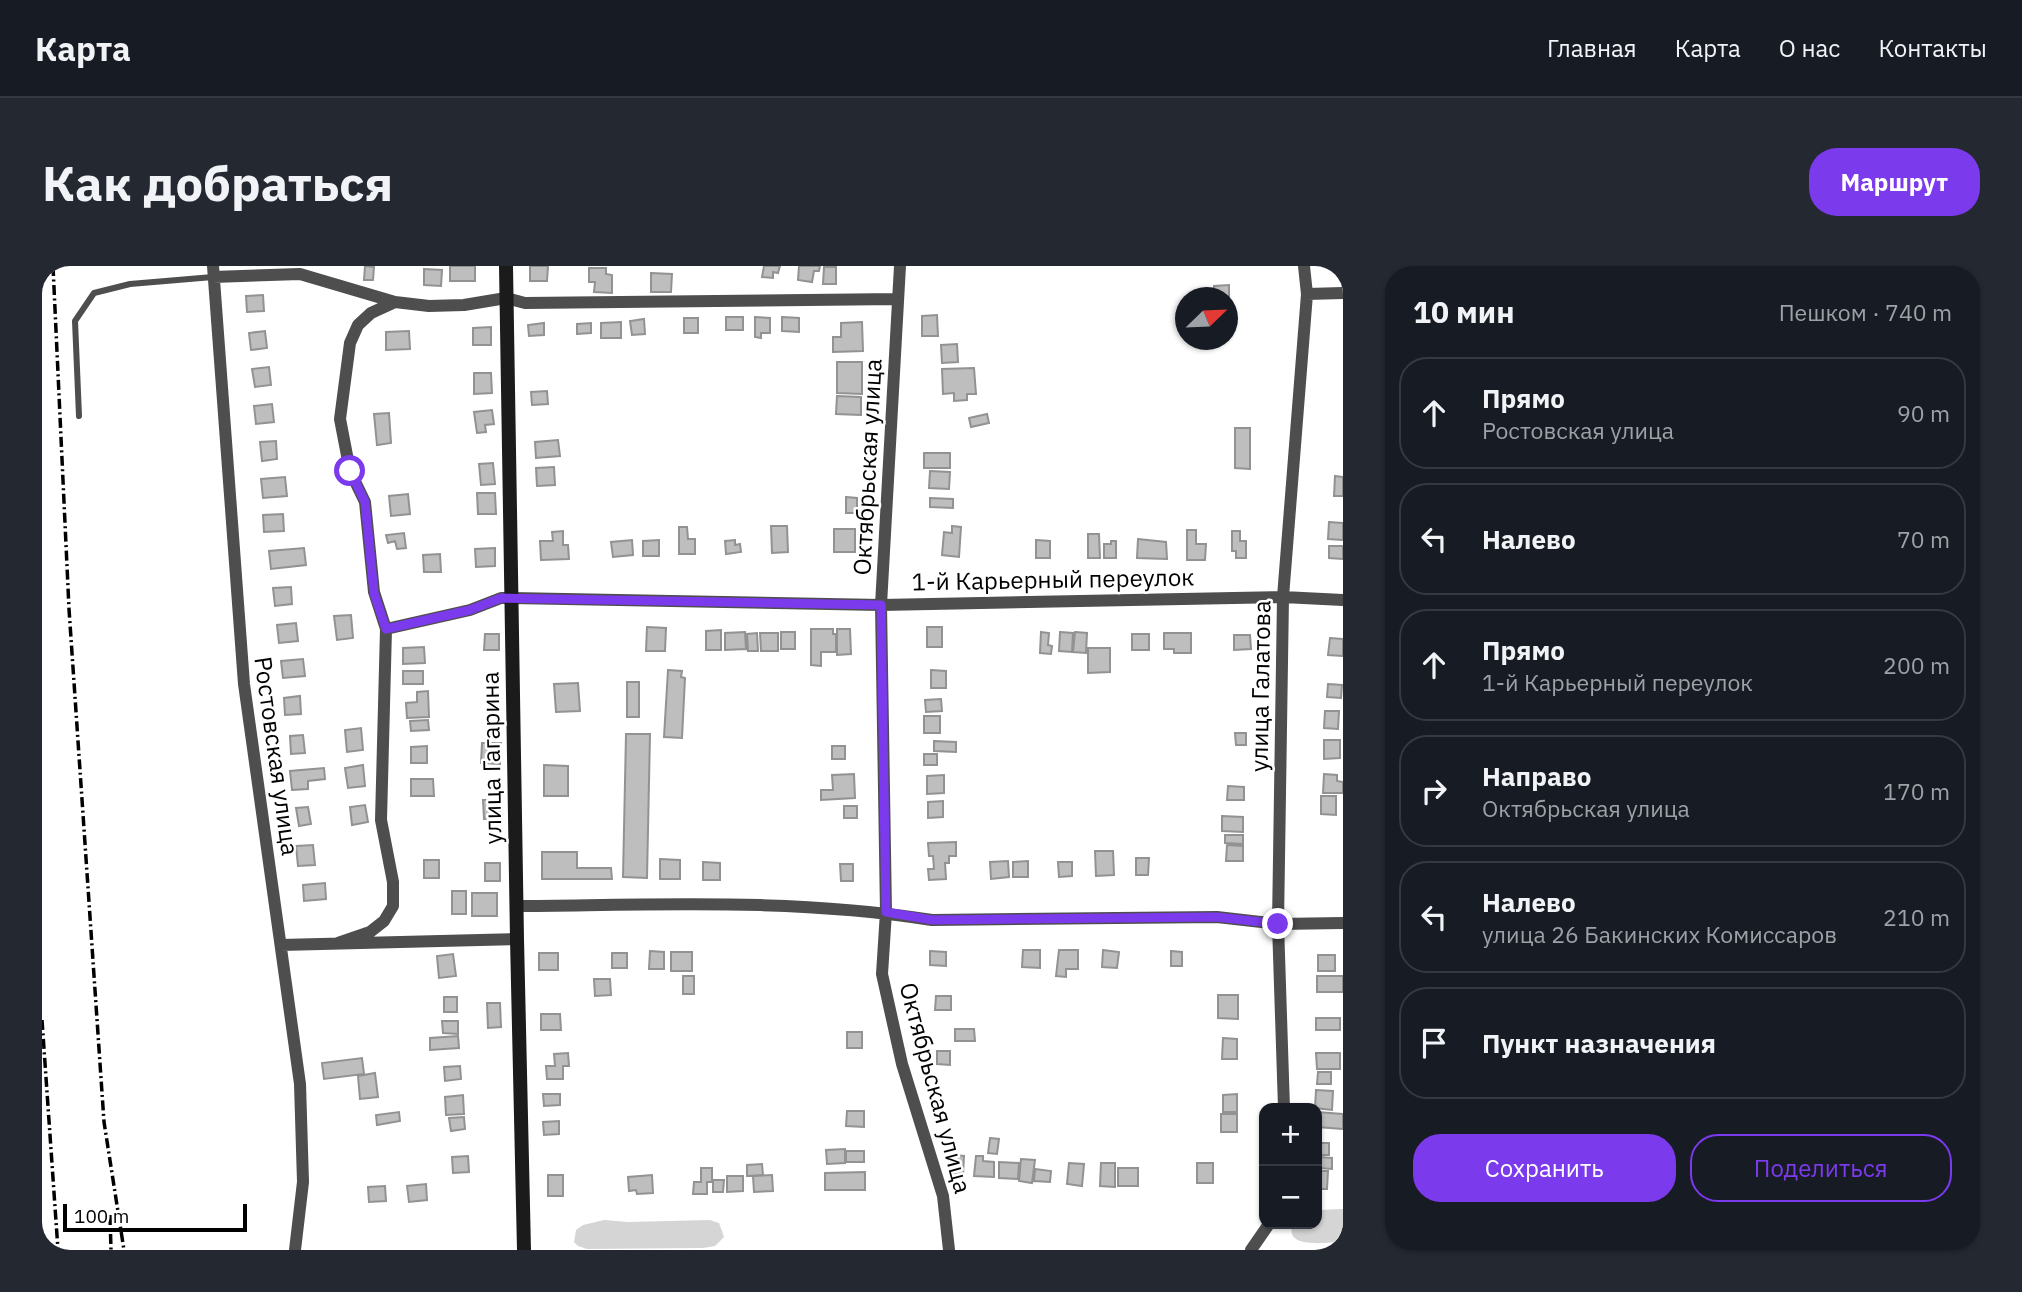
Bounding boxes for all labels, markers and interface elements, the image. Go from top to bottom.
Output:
text: Карта [35,27,131,70]
text: Главная [1547,32,1637,64]
text: Карта [1675,32,1741,64]
text: О нас [1779,32,1840,64]
text: Контакты [1878,32,1987,64]
button: Маршрут [1809,148,1980,216]
text: Как добраться [42,151,393,214]
north arrow [1175,287,1238,350]
text: 10 мин [1413,292,1515,331]
text: Пешком · 740 m [1779,297,1952,327]
street label: Октябрьская улица [845,358,889,576]
text: Прямо [1482,381,1565,415]
icon: ahead [1415,394,1453,432]
text: 90 m [1897,398,1950,428]
text: Ростовская улица [1482,415,1674,445]
route start [334,455,365,486]
icon: left [1415,520,1453,558]
text: Налево [1482,522,1576,556]
text: 70 m [1897,524,1950,554]
street label: 1-й Карьерный переулок [911,561,1195,597]
street label: улица Галатова [1243,600,1277,772]
text: Прямо [1482,633,1565,667]
icon: ahead [1415,646,1453,684]
text: 200 m [1883,650,1950,680]
street label: Ростовская улица [247,654,307,857]
text: 1-й Карьерный переулок [1482,667,1753,697]
street label: улица Гагарина [473,671,509,845]
text: Направо [1482,759,1591,793]
icon: right [1415,772,1453,810]
text: 170 m [1883,776,1950,806]
text: Октябрьская улица [1482,793,1690,823]
text: Налево [1482,885,1576,919]
icon: left [1415,898,1453,936]
text: 210 m [1883,902,1950,932]
route end [1262,908,1293,939]
text: улица 26 Бакинских Комиссаров [1482,919,1837,949]
street label: Октябрьская улица [892,979,980,1197]
icon: arrive [1415,1024,1453,1062]
text: Пункт назначения [1482,1026,1716,1060]
map controls [1259,1103,1322,1229]
button: + [1259,1103,1322,1166]
button: Сохранить [1413,1134,1676,1202]
button: Поделиться [1690,1134,1952,1202]
button: − [1259,1166,1322,1229]
scale bar [63,1201,247,1233]
text: 100 m [74,1204,129,1228]

